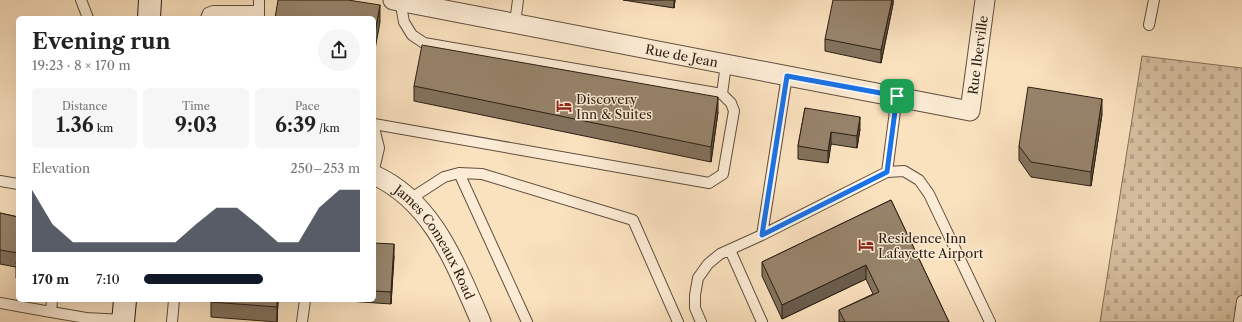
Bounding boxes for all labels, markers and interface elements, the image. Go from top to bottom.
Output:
street label: Rue Iberville [964,14,991,96]
text: Evening run [32,28,171,55]
button: share [318,29,360,71]
street label: Rue de Jean [644,41,719,70]
text: 19:23 · 8 × 170 m [32,57,131,73]
pin [880,79,914,113]
icon: arrive [886,85,908,107]
place label: Discovery Inn & Suites [576,91,652,122]
hotel icon: Discovery Inn & Suites [555,97,573,115]
text: Distance [62,99,107,113]
text: Time [182,99,210,113]
text: Pace [295,99,320,113]
text: 1.36 [56,113,94,137]
text: 9:03 [175,113,217,137]
text: 6:39 [275,113,316,137]
text: km [94,121,113,135]
text: /km [316,121,340,135]
text: Elevation [32,160,90,176]
text: 250–253 m [290,160,360,176]
street label: James Comeaux Road [390,180,478,302]
place label: Residence Inn Lafayette Airport [878,230,984,261]
hotel icon: Residence Inn Lafayette Airport [857,236,875,254]
text: 170 m [32,271,69,287]
text: 7:10 [96,271,120,287]

